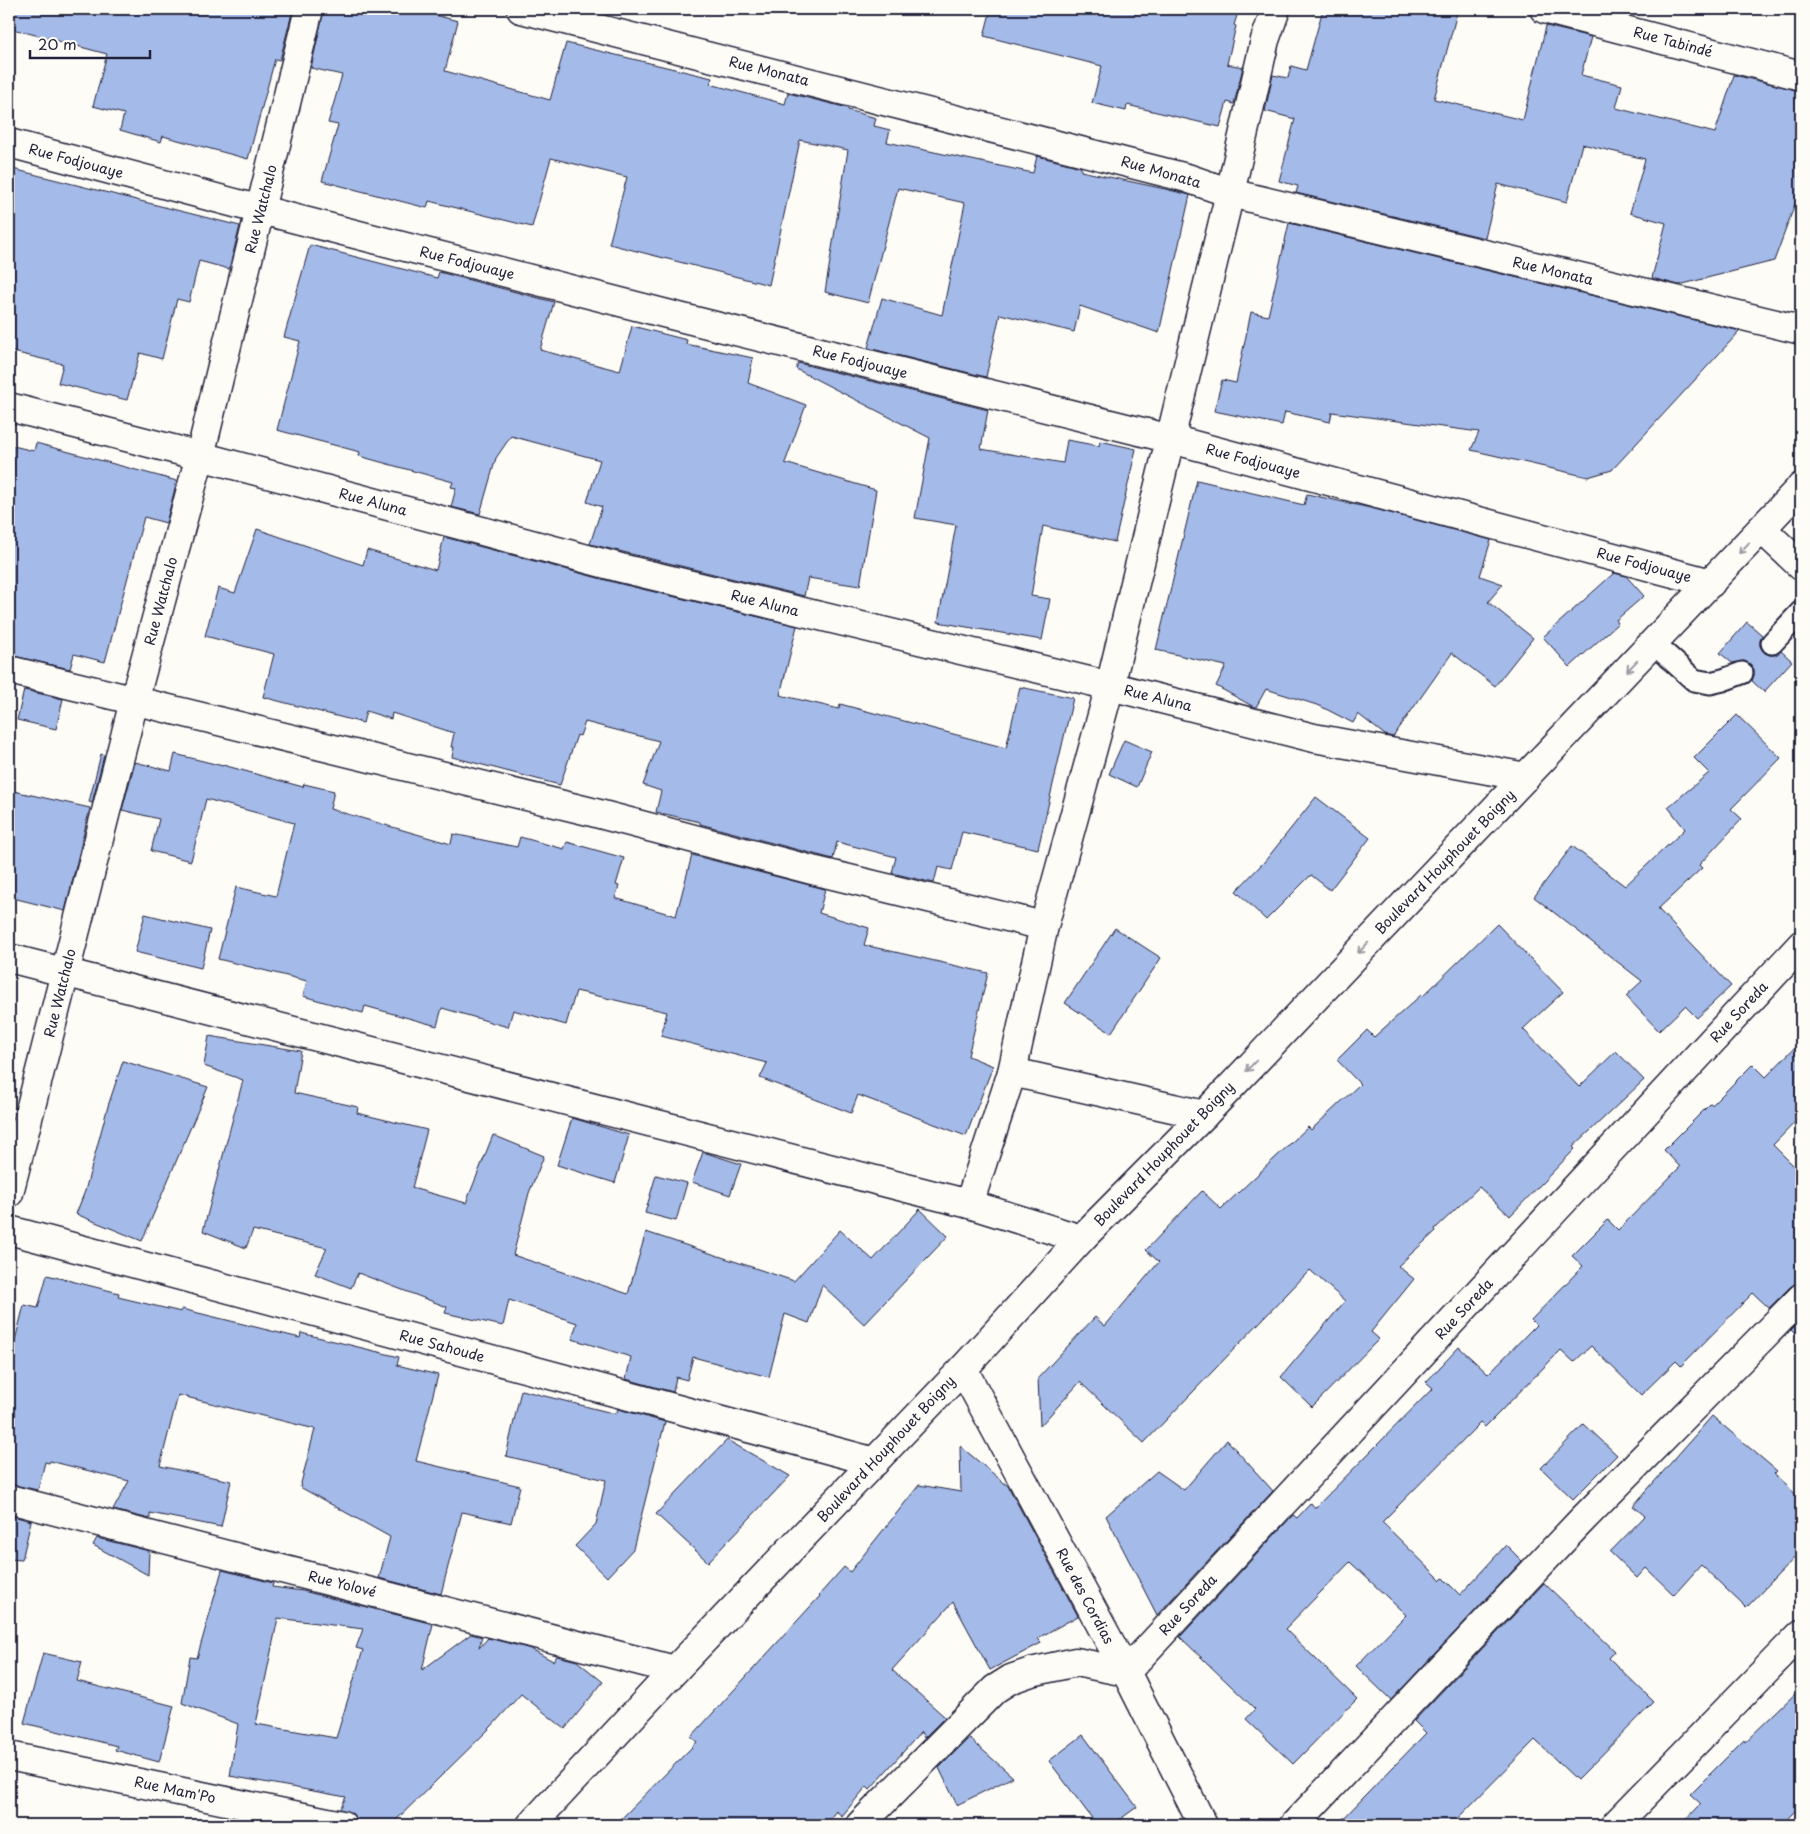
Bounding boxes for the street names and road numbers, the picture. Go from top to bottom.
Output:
street label: Rue Tabindé [1631,21,1715,62]
street label: Rue Monata [727,50,812,91]
street label: Rue Fodjouaye [26,138,126,183]
street label: Rue Monata [1119,150,1204,193]
street label: Rue Watchalo [239,162,282,255]
street label: Rue Fodjouaye [417,241,517,284]
street label: Rue Monata [1511,251,1596,290]
street label: Rue Fodjouaye [810,340,910,383]
street label: Rue Fodjouaye [1203,438,1303,483]
street label: Rue Aluna [337,482,410,521]
street label: Rue Fodjouaye [1594,542,1694,587]
street label: Rue Watchalo [139,554,182,647]
street label: Rue Aluna [729,584,802,621]
street label: Rue Aluna [1122,679,1195,716]
street label: Boulevard Houphouet Boigny [1370,785,1520,939]
street label: Rue Watchalo [38,946,81,1039]
street label: Rue Soreda [1705,976,1773,1047]
street label: Boulevard Houphouet Boigny [1089,1077,1239,1231]
street label: Rue Soreda [1430,1273,1498,1344]
street label: Rue Sahoude [397,1324,487,1367]
street label: Boulevard Houphouet Boigny [812,1371,959,1527]
street label: Rue des Cordias [1051,1544,1120,1647]
street label: Rue Yolové [306,1565,378,1602]
street label: Rue Soreda [1154,1569,1222,1640]
street label: Rue Mam'Po [133,1771,218,1808]

